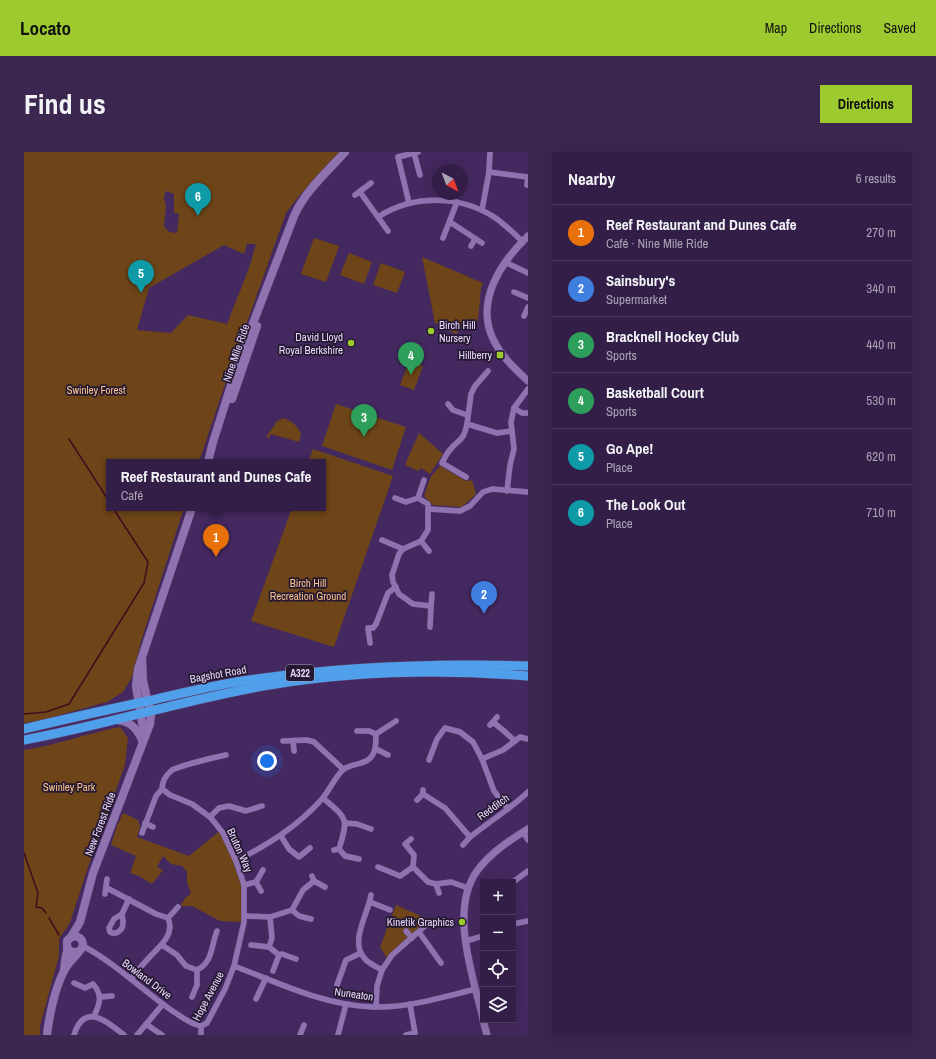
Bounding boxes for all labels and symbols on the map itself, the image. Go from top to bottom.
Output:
north arrow [432,164,468,200]
pin: 6 [185,183,211,216]
pin: 5 [128,260,154,293]
place label: Birch Hill Nursery [439,318,476,345]
street label: Nine Mile Ride [220,322,252,384]
marker: Birch Hill Nursery [426,326,436,336]
place label: David Lloyd Royal Berkshire [279,330,343,357]
marker: David Lloyd Royal Berkshire [346,338,356,348]
pin: 4 [398,342,424,375]
place label: Hillberry [458,348,492,362]
marker: Hillberry [495,350,505,360]
park label: Swinley Forest [66,383,126,397]
pin: 3 [351,404,377,437]
pin: 1 [203,524,229,557]
park label: Birch Hill Recreation Ground [270,576,346,603]
pin: 2 [471,581,497,614]
street label: Bagshot Road [189,662,247,686]
road number: A322 [286,665,314,681]
your location [257,751,277,771]
park label: Swinley Park [43,780,96,794]
street label: New Forest Ride [81,790,119,858]
street label: Redditch [474,791,512,823]
street label: Bruton Way [224,826,256,875]
place label: Kinetik Graphics [387,915,454,929]
marker: Kinetik Graphics [457,917,467,927]
street label: Bowland Drive [119,956,175,1002]
street label: Hope Avenue [189,969,227,1023]
street label: Nuneaton [334,984,374,1004]

